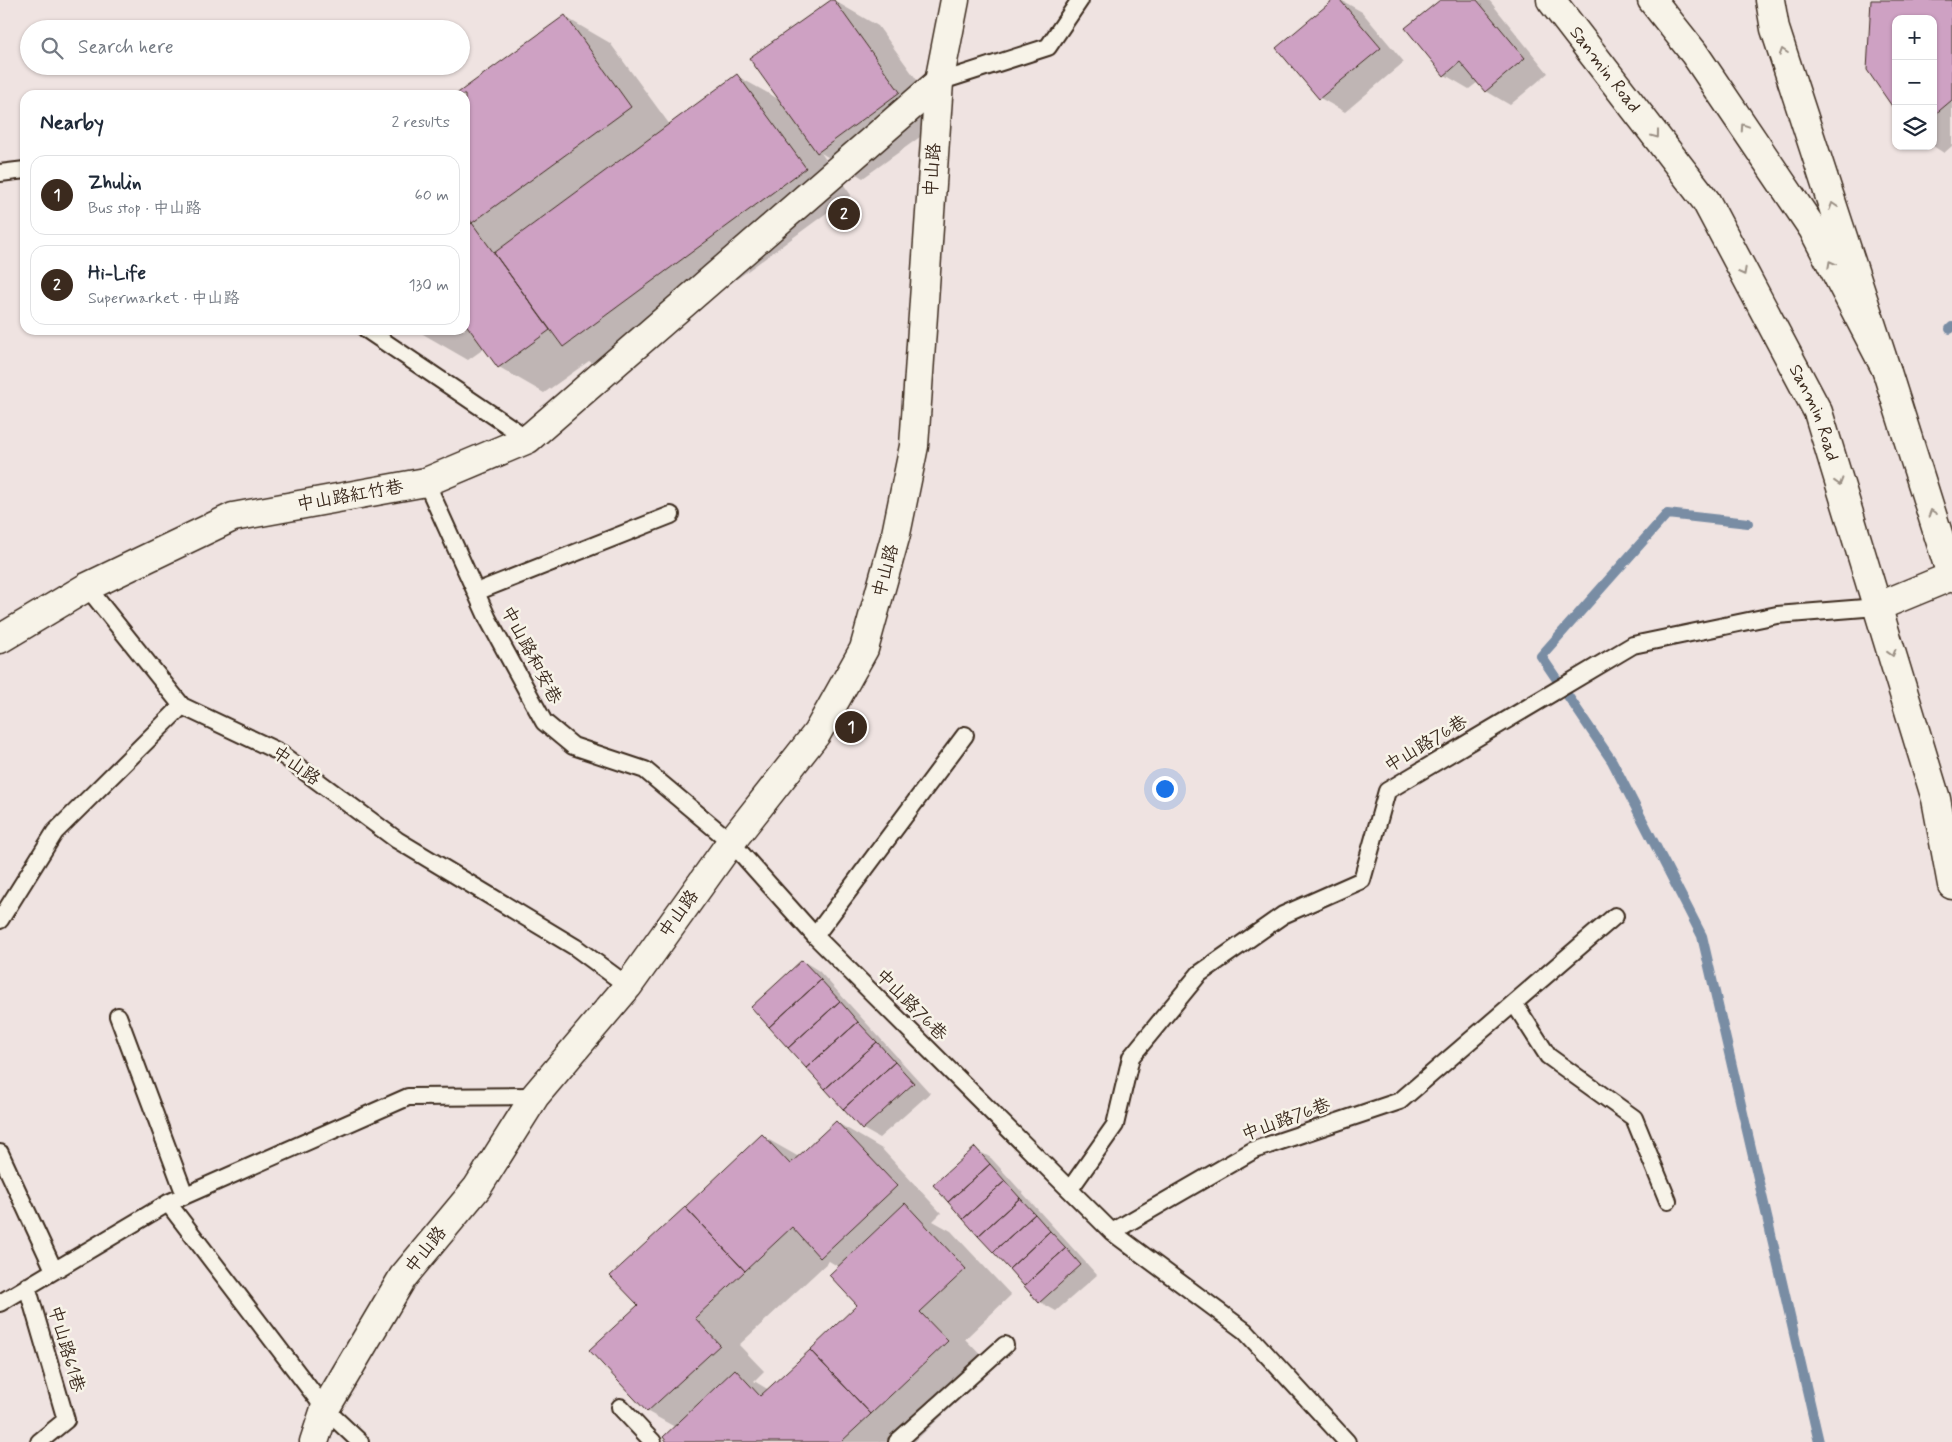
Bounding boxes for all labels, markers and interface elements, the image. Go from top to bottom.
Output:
map controls [1892,15,1937,150]
button: + [1892,15,1937,60]
search box [20,20,470,75]
street label: Sanmin Road [1564,22,1646,118]
icon: search [38,34,66,62]
text: Search here [78,35,174,60]
one-way arrow [1778,48,1788,56]
button: − [1892,60,1937,105]
button: layers [1892,105,1937,150]
text: Nearby [40,109,104,137]
text: 2 results [392,112,450,133]
one-way arrow [1741,123,1750,132]
one-way arrow [1650,129,1659,139]
street label: 中山路 [919,142,947,198]
text: Zhulin [88,171,142,196]
text: 1 [53,185,61,206]
text: 60 m [415,185,449,206]
pin: 2 [828,195,860,233]
text: Bus stop · 中山路 [88,198,201,219]
one-way arrow [1829,202,1839,211]
one-way arrow [1827,260,1837,269]
text: Hi-Life [88,261,146,286]
one-way arrow [1737,266,1747,275]
text: 2 [53,275,61,296]
text: 130 m [408,275,449,296]
text: Supermarket · 中山路 [88,288,240,309]
street label: Sanmin Road [1783,360,1844,464]
street label: 中山路紅竹巷 [295,475,405,517]
one-way arrow [1834,478,1844,486]
one-way arrow [1927,510,1937,518]
street label: 中山路 [867,542,905,600]
street label: 中山路和安巷 [495,602,567,708]
one-way arrow [1886,649,1896,657]
pin: 1 [835,708,867,746]
street label: 中山路76巷 [1380,710,1472,778]
street label: 中山路 [267,741,325,791]
your location [1152,776,1178,802]
street label: 中山路 [653,885,705,943]
street label: 中山路76巷 [870,964,952,1046]
street label: 中山路76巷 [1238,1093,1334,1147]
street label: 中山路 [400,1221,452,1279]
street label: 中山路61巷 [42,1303,90,1395]

